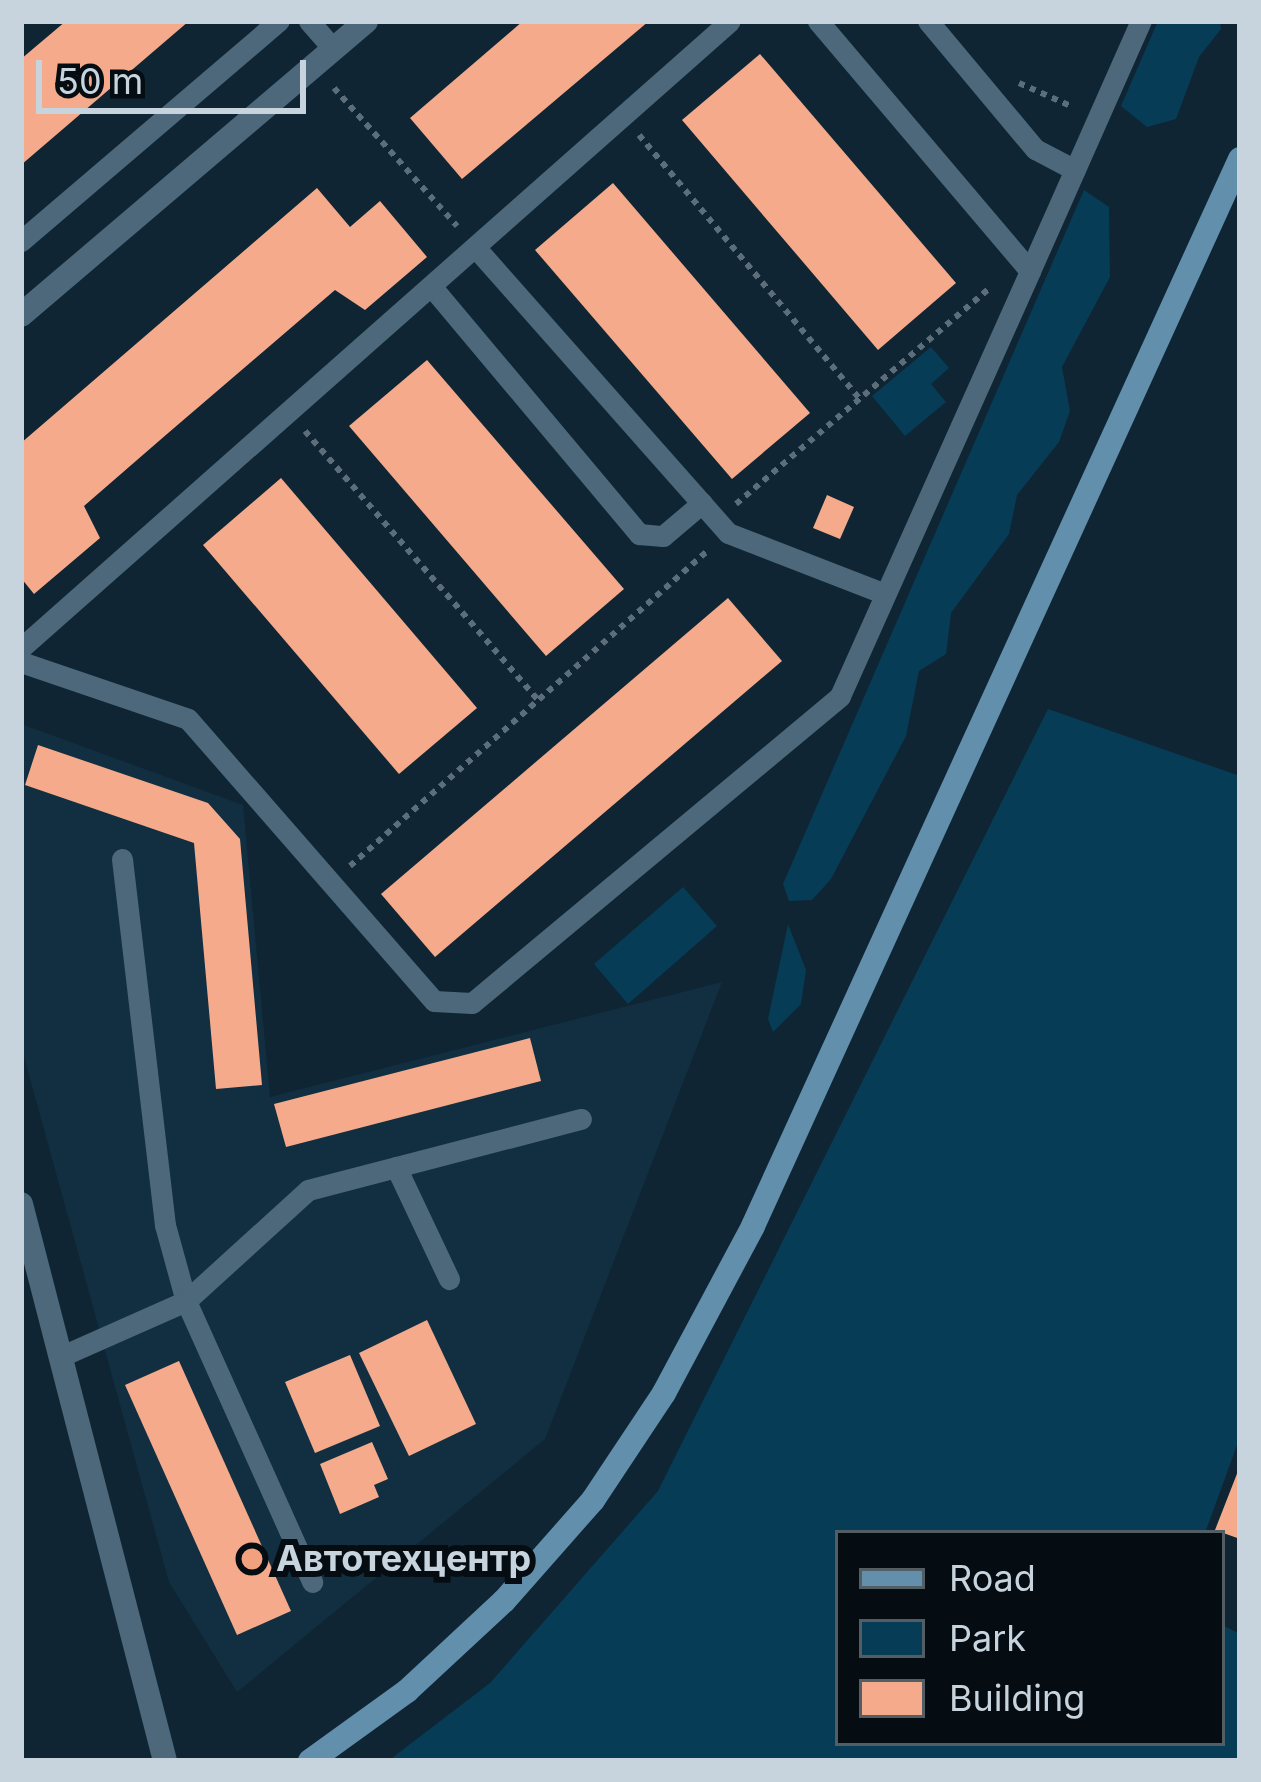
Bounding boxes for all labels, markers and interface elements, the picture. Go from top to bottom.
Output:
scale bar [42,36,312,110]
text: 50 m [57,59,143,103]
legend [835,1530,1225,1746]
place label: Автотехцентр [276,1537,531,1581]
marker: Автотехцентр [239,1546,265,1572]
text: Road [949,1556,1036,1600]
text: Park [949,1616,1026,1660]
text: Building [949,1676,1085,1720]

